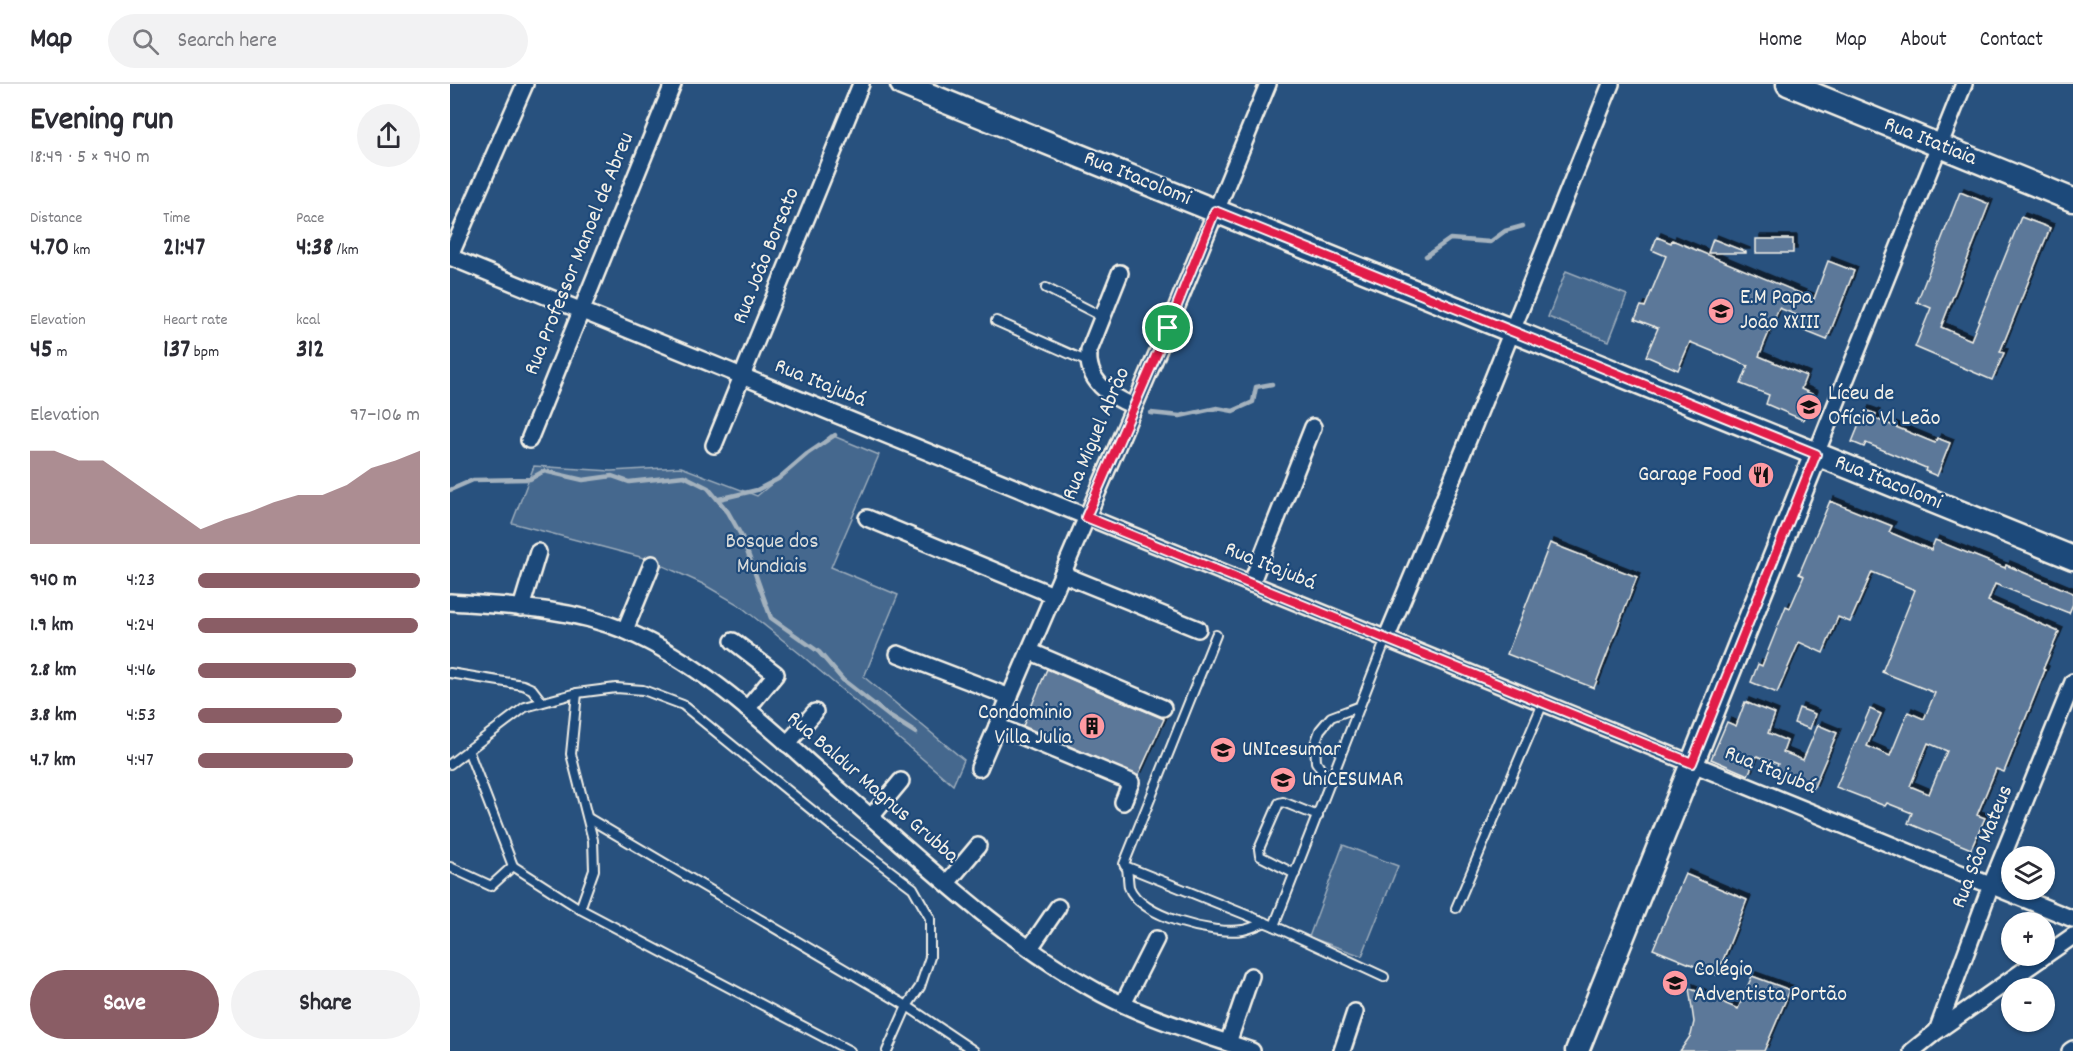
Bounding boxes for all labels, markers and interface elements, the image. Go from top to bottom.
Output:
search box [108,14,528,68]
text: Map [30,21,72,61]
icon: search [129,25,162,58]
text: Search here [177,26,277,57]
text: Home [1758,26,1802,56]
text: Map [1835,26,1867,56]
text: About [1900,26,1947,56]
text: Contact [1980,26,2043,56]
text: Evening run [30,98,174,145]
button: share [357,104,420,167]
street label: Rua Itatiaia [1879,109,1982,175]
street label: Rua Professor Manoel de Abreu [517,128,643,380]
street label: Rua Itacolomi [1079,143,1195,215]
text: 18:49 · 5 × 940 m [30,144,150,172]
street label: Rua João Borsato [725,183,809,329]
text: Distance [30,207,82,230]
text: Time [163,207,190,230]
text: Pace [296,207,324,230]
text: 4.70 [30,230,69,267]
text: 21:47 [163,230,205,267]
text: 4:38 [296,230,333,267]
text: km [69,239,90,262]
text: /km [333,239,359,262]
place label: E.M Papa João XXIII [1740,283,1820,339]
school or university icon: E.M Papa João XXIII [1706,296,1736,326]
pin [1142,302,1193,353]
text: Elevation [30,309,86,332]
text: Heart rate [163,309,228,332]
text: kcal [296,309,320,332]
icon: arrive [1151,311,1184,344]
text: 45 [30,332,53,369]
text: 137 [163,332,190,369]
text: 312 [296,332,325,369]
text: m [53,341,67,364]
text: bpm [190,341,219,364]
street label: Rua Itajubá [769,352,871,416]
street label: Rua Miguel Abrão [1055,363,1139,505]
place label: Líceu de Ofício Vl Leão [1828,379,1940,435]
school or university icon: Líceu de Ofício Vl Leão [1794,392,1824,422]
text: Elevation [30,402,100,430]
text: 97–106 m [350,402,420,430]
street label: Rua Itacolomi [1830,447,1946,519]
place label: Garage Food [1638,460,1742,491]
restaurant icon: Garage Food [1746,460,1776,490]
park label: Bosque dos Mundiais [726,527,818,583]
street label: Rua Itajubá [1219,535,1321,599]
text: 940 m [30,567,77,595]
text: 4:23 [126,567,155,595]
text: 1.9 km [30,612,73,640]
text: 4:24 [126,612,155,640]
text: 2.8 km [30,657,77,685]
text: 4:46 [126,657,156,685]
place label: Condominio Villa Julia [978,698,1073,754]
text: 3.8 km [30,702,77,730]
text: 4:53 [126,702,156,730]
street label: Rua Baldur Magnus Grubba [779,704,965,872]
building icon: Condominio Villa Julia [1077,711,1107,741]
school or university icon: UNIcesumar [1208,735,1238,765]
place label: UNIcesumar [1242,735,1342,766]
street label: Rua Itajubá [1719,739,1821,803]
text: 4.7 km [30,747,76,775]
text: 4:47 [126,747,154,775]
school or university icon: UniCESUMAR [1268,765,1298,795]
place label: UniCESUMAR [1302,765,1404,796]
street label: Rua São Mateus [1944,781,2022,913]
map controls [2001,846,2055,1032]
button: layers [2001,846,2055,900]
button: + [2001,912,2055,966]
place label: Colégio Adventista Portão [1694,955,1847,1011]
school or university icon: Colégio Adventista Portão [1660,968,1690,998]
button: Save [30,970,219,1039]
button: Share [231,970,420,1039]
button: − [2001,978,2055,1032]

